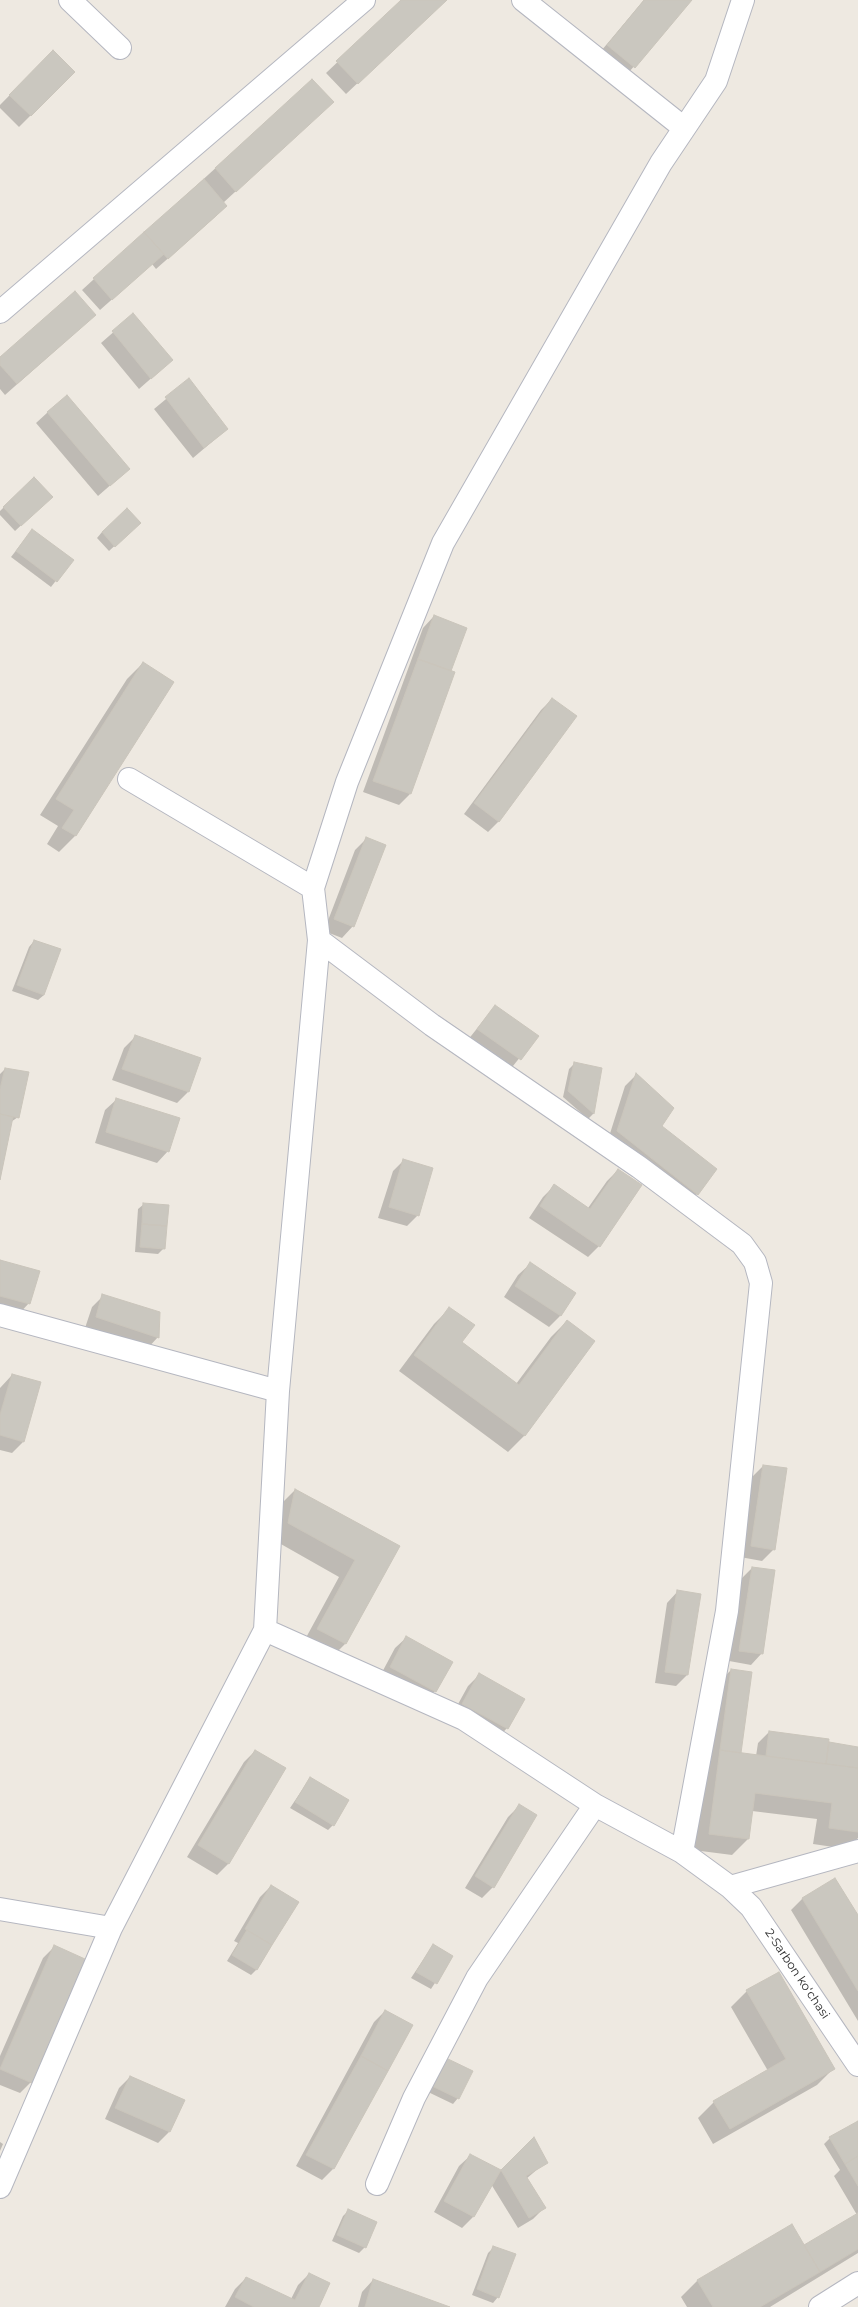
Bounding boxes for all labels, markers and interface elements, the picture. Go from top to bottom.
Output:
street label: 2-Sarbon koʻchasi [762,1926,832,2022]

